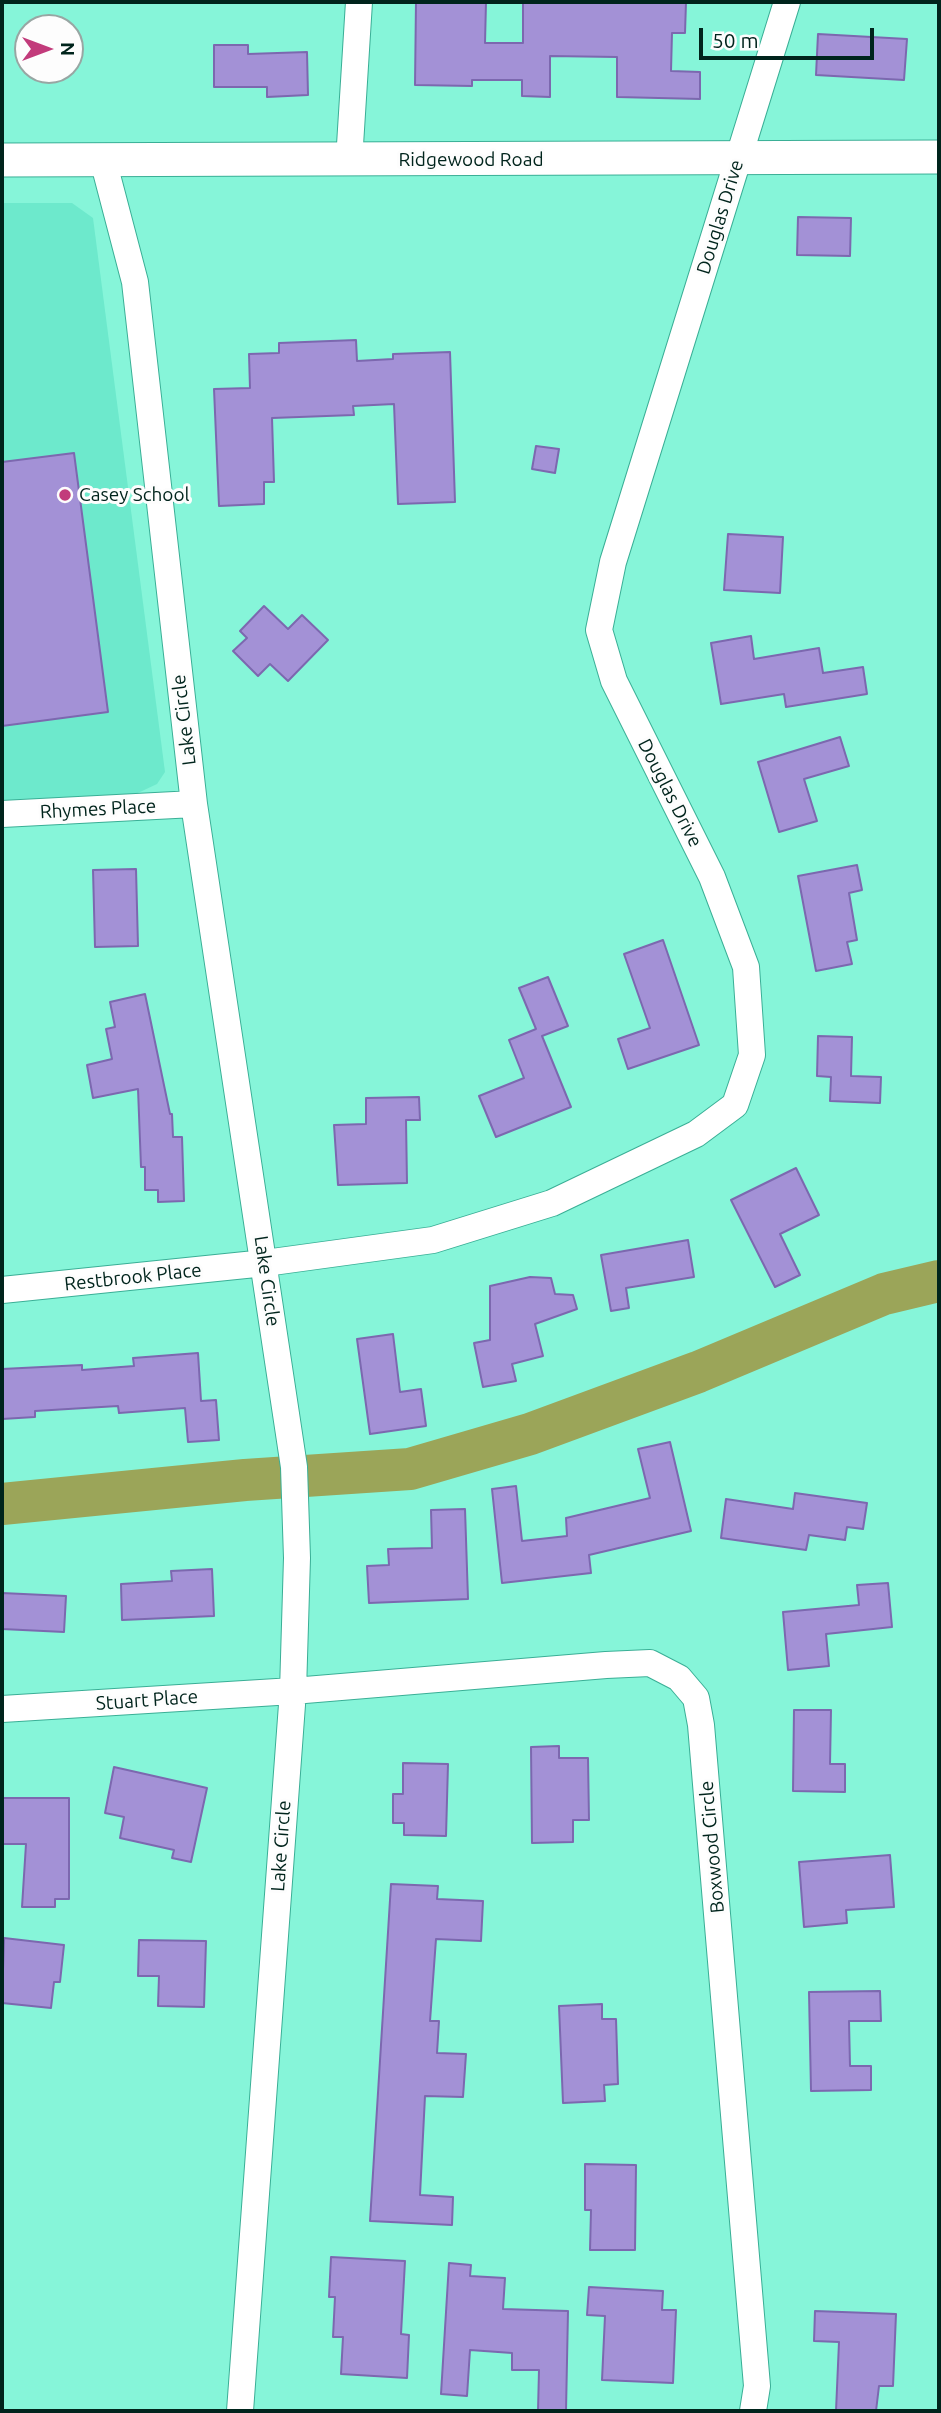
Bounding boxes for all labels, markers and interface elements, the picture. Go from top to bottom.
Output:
north arrow [14,14,84,84]
scale bar [703,14,878,58]
text: 50 m [712,28,759,52]
text: N [57,42,79,56]
street label: Ridgewood Road [398,149,544,171]
street label: Douglas Drive [692,157,748,277]
place label: Casey School [79,484,190,506]
marker: Casey School [57,487,73,503]
street label: Lake Circle [167,673,201,767]
street label: Douglas Drive [633,735,707,851]
street label: Rhymes Place [39,795,157,823]
street label: Lake Circle [249,1234,285,1328]
street label: Restbrook Place [63,1258,203,1296]
street label: Stuart Place [95,1685,199,1715]
street label: Boxwood Circle [695,1780,729,1914]
street label: Lake Circle [266,1800,296,1892]

